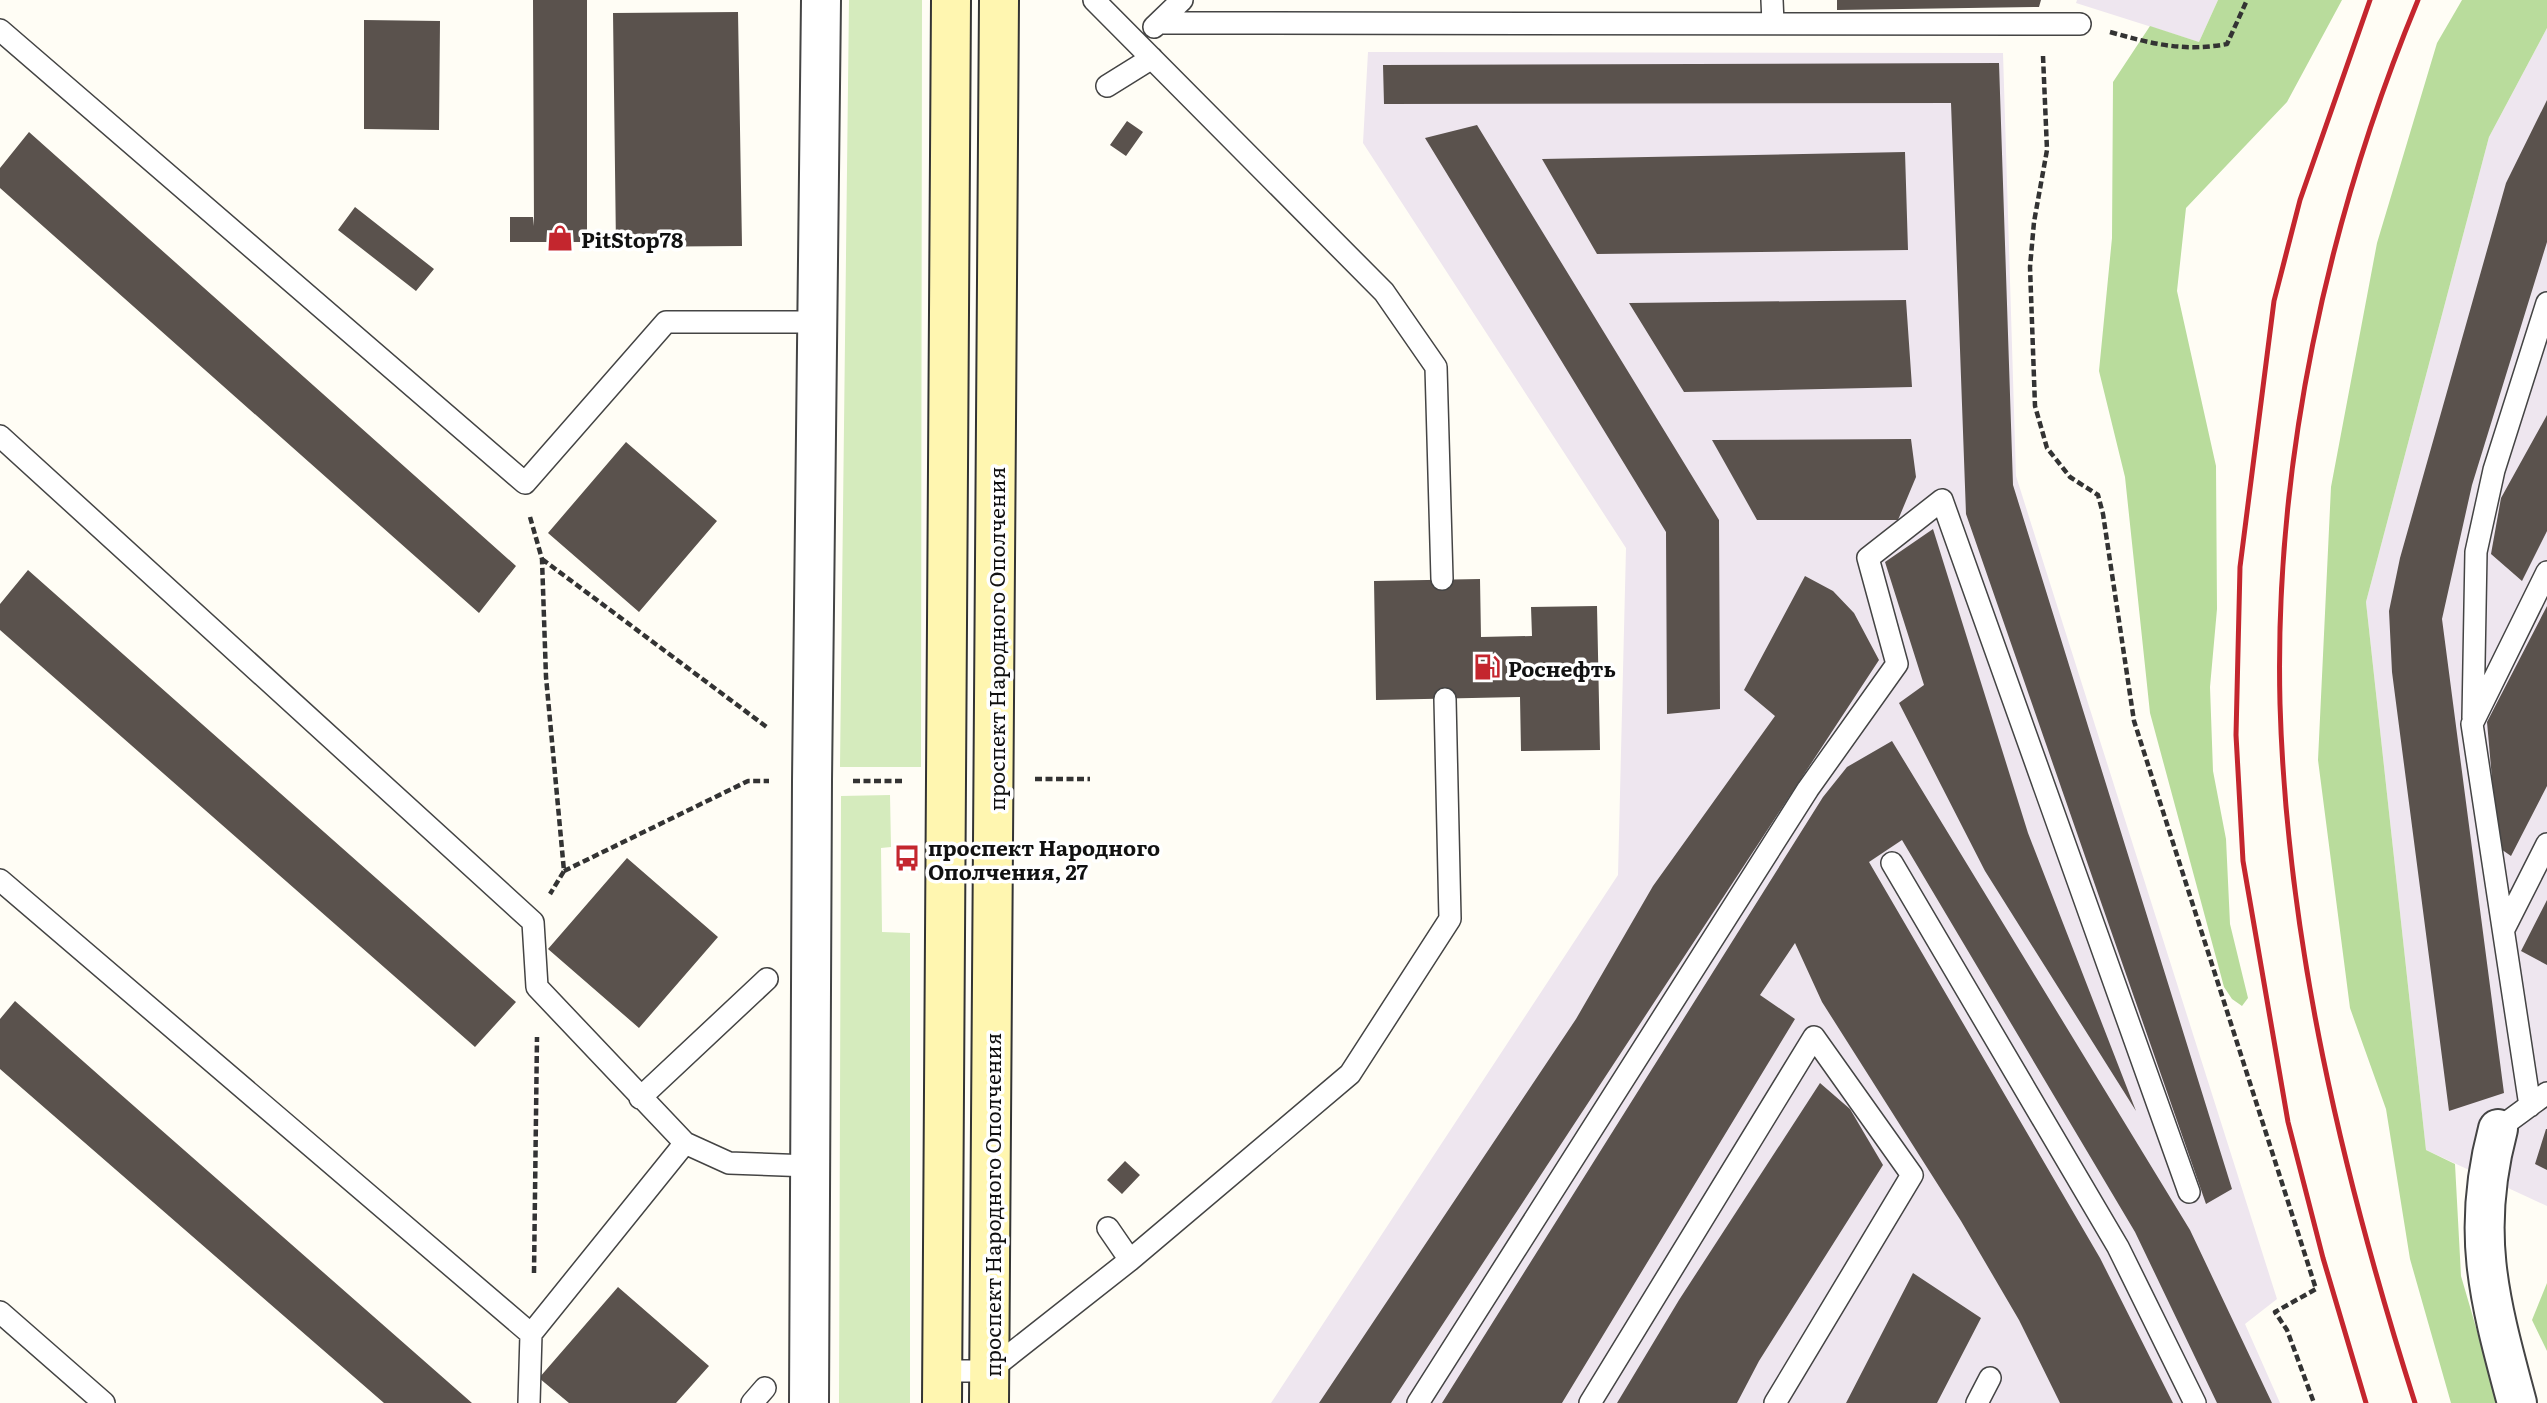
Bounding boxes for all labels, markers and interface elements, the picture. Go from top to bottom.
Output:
shop icon: PitStop78 [545,223,575,253]
place label: PitStop78 [581,223,683,254]
street label: проспект Народного Ополчения [980,467,1011,811]
fuel station icon: Роснефть [1472,652,1502,682]
place label: Роснефть [1508,652,1616,683]
place label: проспект Народного Ополчения, 27 [928,831,1160,886]
bus stop icon: проспект Народного Ополчения, 27 [892,843,922,873]
street label: проспект Народного Ополчения [976,1033,1007,1377]

